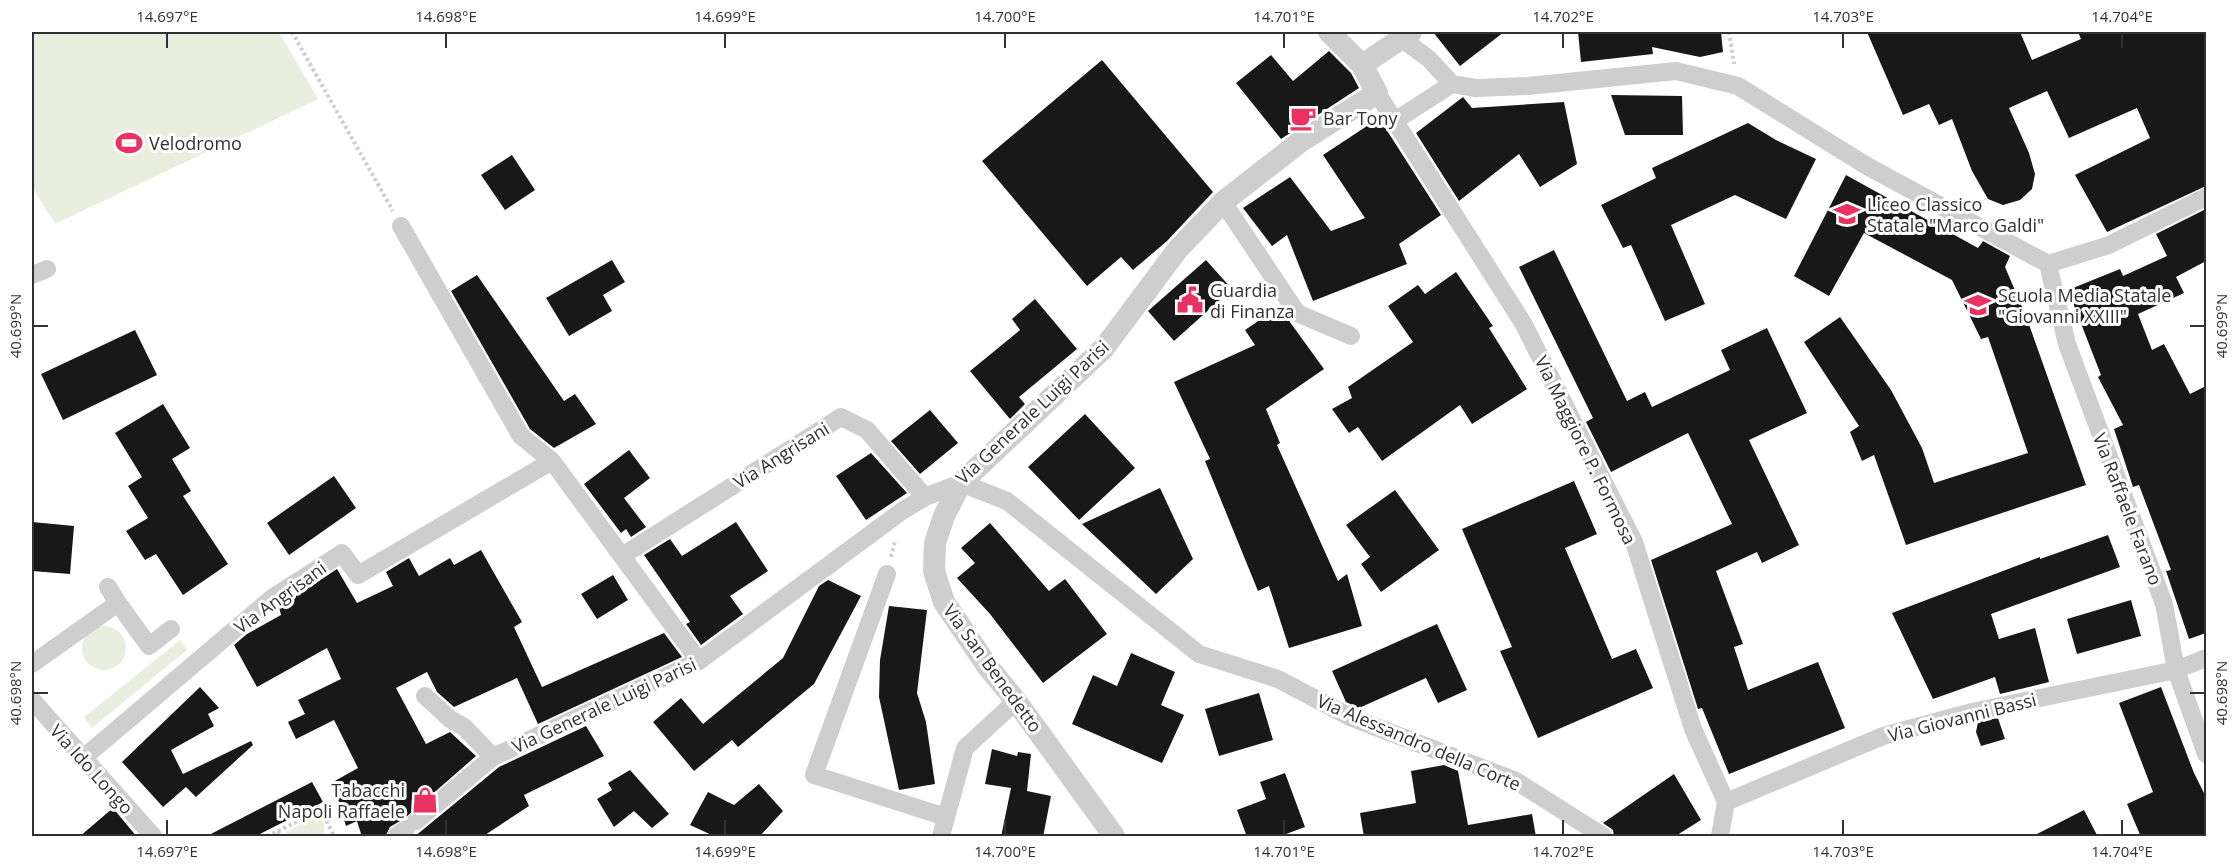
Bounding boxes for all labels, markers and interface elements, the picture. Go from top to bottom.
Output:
text: 14.697°E [136,6,198,26]
text: 14.698°E [415,6,477,26]
text: 14.699°E [694,6,756,26]
text: 14.700°E [974,6,1036,26]
text: 14.701°E [1253,6,1315,26]
text: 14.702°E [1532,6,1594,26]
text: 14.703°E [1812,6,1874,26]
text: 14.704°E [2091,6,2153,26]
cafe icon: Bar Tony [1288,103,1318,133]
place label: Bar Tony [1323,106,1398,130]
sports icon: Velodromo [114,128,144,158]
place label: Velodromo [149,131,242,155]
place label: Liceo Classico Statale "Marco Galdi" [1867,192,2044,237]
school or university icon: Liceo Classico Statale "Marco Galdi" [1832,199,1862,229]
place label: Guardia di Finanza [1210,278,1295,323]
place label: Scuola Media Statale "Giovanni XXIII" [1998,283,2171,328]
public building icon: Guardia di Finanza [1175,285,1205,315]
school or university icon: Scuola Media Statale "Giovanni XXIII" [1963,290,1993,320]
text: 40.699°N [5,294,25,358]
text: 40.699°N [2211,294,2231,358]
street label: Via Generale Luigi Parisi [950,335,1114,489]
street label: Via Maggiore P. Formosa [1530,352,1642,548]
street label: Via Angrisani [729,416,833,494]
street label: Via Raffaele Farano [2088,429,2168,589]
street label: Via Angrisani [229,555,331,639]
street label: Via San Benedetto [938,599,1048,737]
street label: Via Generale Luigi Parisi [508,652,700,758]
text: 40.698°N [5,661,25,725]
text: 40.698°N [2211,661,2231,725]
street label: Via Giovanni Bassi [1885,687,2039,747]
street label: Via Alessandro della Corte [1314,688,1524,796]
street label: Via Ido Longo [45,719,139,819]
place label: Tabacchi Napoli Raffaele [278,778,405,823]
shop icon: Tabacchi Napoli Raffaele [410,785,440,815]
text: 14.697°E [136,841,198,861]
text: 14.698°E [415,841,477,861]
text: 14.699°E [694,841,756,861]
text: 14.700°E [974,841,1036,861]
text: 14.701°E [1253,841,1315,861]
text: 14.702°E [1532,841,1594,861]
text: 14.703°E [1812,841,1874,861]
text: 14.704°E [2091,841,2153,861]

